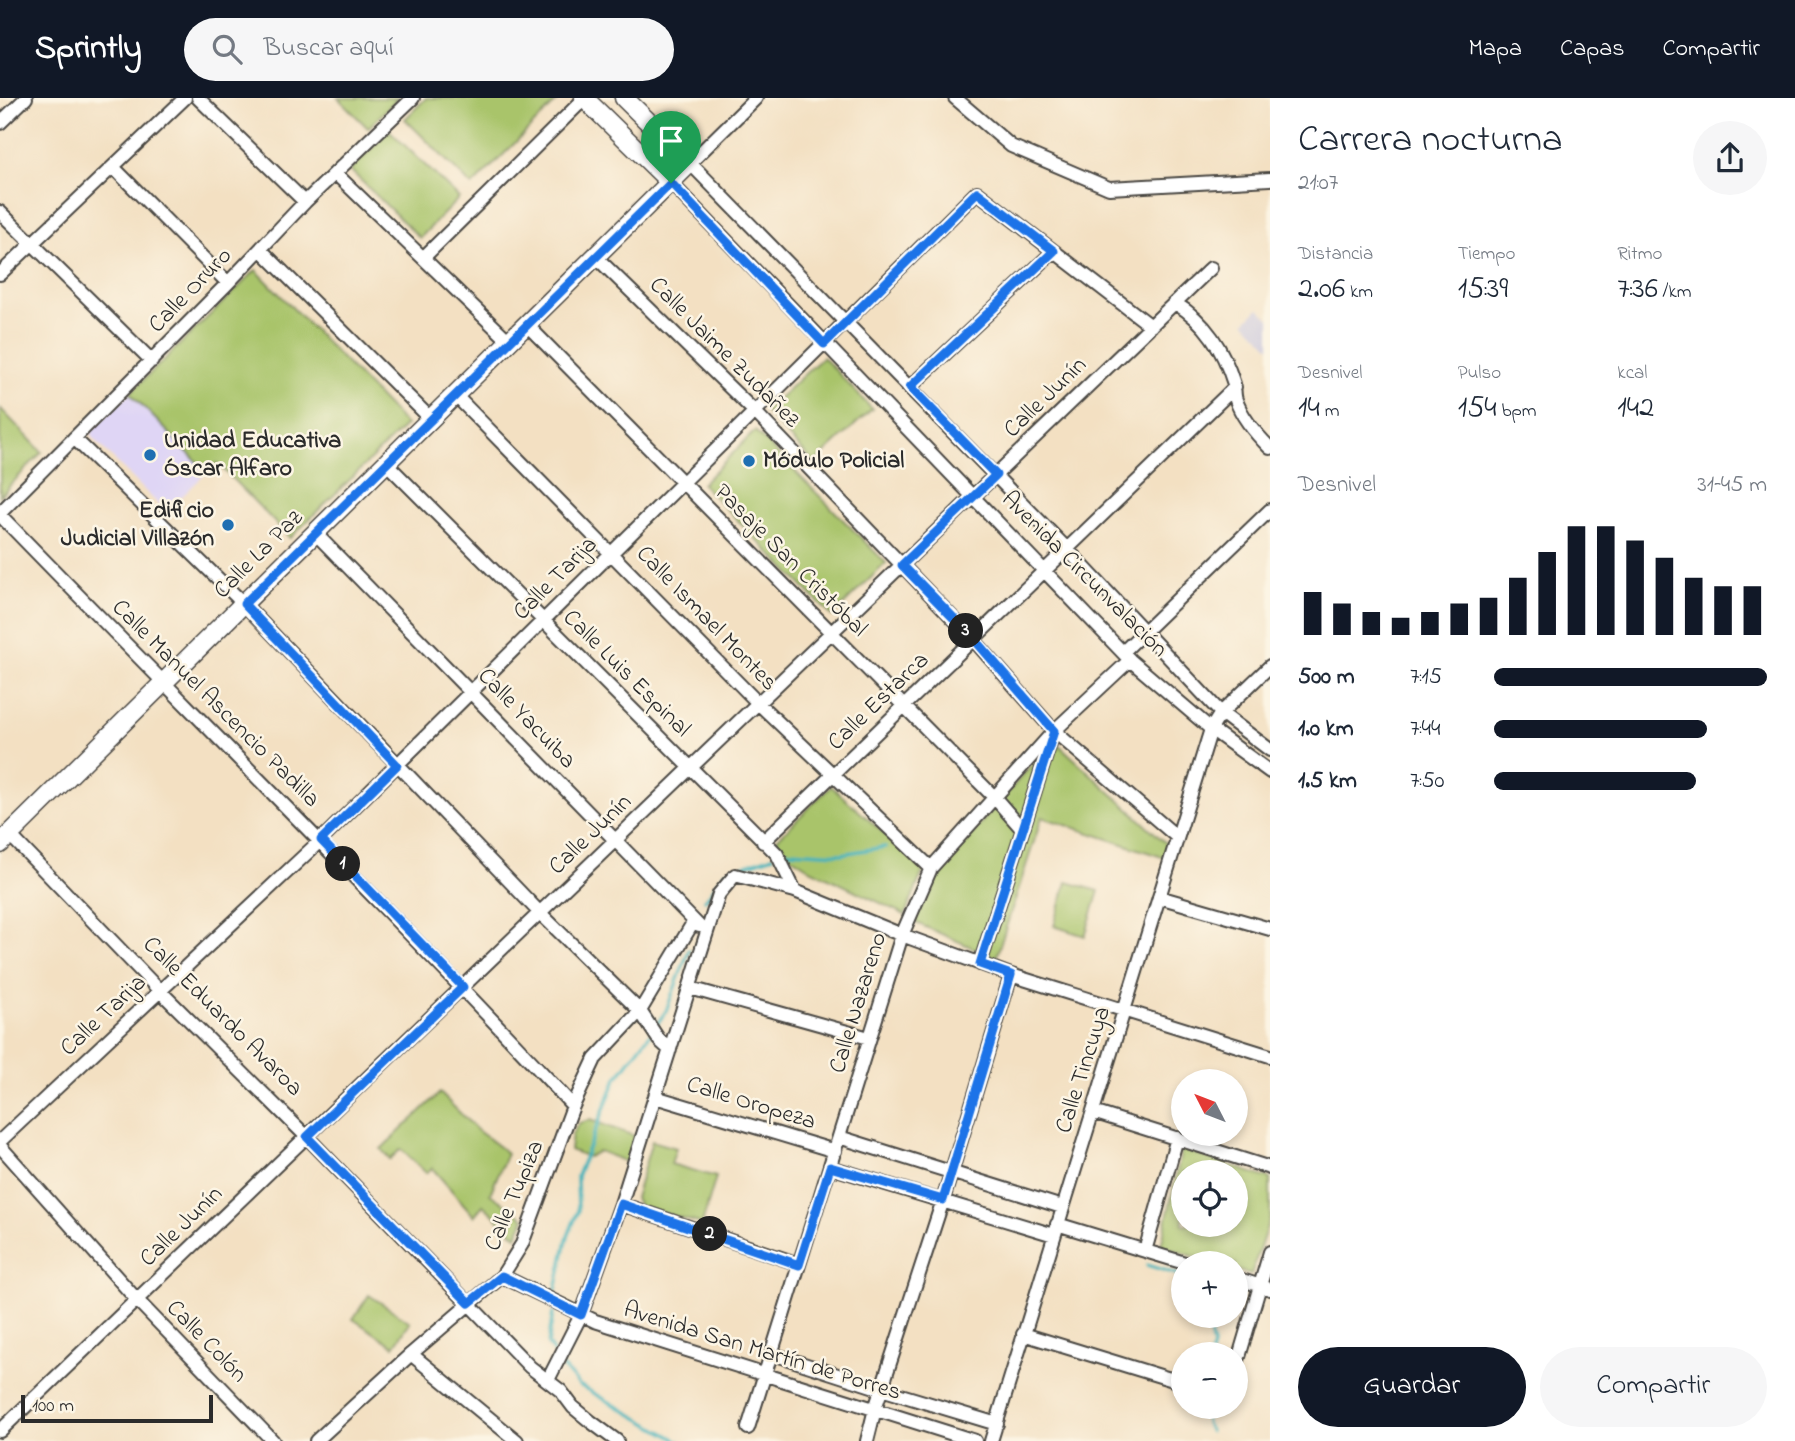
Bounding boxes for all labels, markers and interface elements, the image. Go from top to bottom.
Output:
search box [184,18,674,81]
text: Sprintly [35,25,142,73]
icon: search [208,30,246,68]
text: Buscar aquí [264,30,394,68]
text: Mapa [1469,32,1522,67]
text: Capas [1560,32,1624,67]
text: Compartir [1662,32,1760,67]
pin [641,111,701,183]
text: Carrera nocturna [1298,113,1563,169]
button: share [1693,121,1767,195]
icon: arrive [652,122,690,160]
text: 21:07 [1298,167,1338,200]
street label: Calle Oruro [141,240,241,342]
text: Distancia [1298,241,1373,268]
text: Tiempo [1458,241,1515,268]
text: Ritmo [1617,241,1662,268]
text: 2.06 [1298,268,1345,312]
text: 15:39 [1458,268,1508,312]
text: 7:36 [1617,268,1658,312]
street label: Calle Jaime Zudañez [640,269,808,437]
text: km [1345,279,1373,306]
text: /km [1658,279,1692,306]
street label: Calle Junín [996,349,1096,447]
text: Desnivel [1298,360,1363,387]
text: Pulso [1458,360,1501,387]
text: kcal [1617,360,1648,387]
text: 14 [1298,387,1320,431]
text: 154 [1458,387,1497,431]
text: 142 [1617,387,1654,431]
text: m [1320,398,1339,425]
text: bpm [1497,398,1537,425]
place label: Unidad Educativa Óscar Alfaro [164,424,341,487]
place label: Módulo Policial [763,444,904,479]
marker: Unidad Educativa Óscar Alfaro [142,447,158,463]
marker: Módulo Policial [741,453,757,469]
text: Desnivel [1298,469,1376,502]
text: 31–45 m [1697,469,1767,502]
street label: Pasaje San Cristóbal [705,476,875,646]
street label: Avenida Circunvalación [993,484,1175,666]
place label: Edificio Judicial Villazón [61,494,214,557]
street label: Calle La Paz [206,502,312,608]
marker: Edificio Judicial Villazón [220,517,236,533]
street label: Calle Tarija [506,529,606,629]
street label: Calle Ismael Montes [627,538,785,700]
street label: Calle Manuel Ascencio Padilla [103,592,327,816]
street label: Calle Luis Espinal [554,602,698,746]
pin: 3 [948,614,984,648]
text: 3 [962,617,969,644]
street label: Calle Estarca [820,644,938,760]
street label: Calle Yacuiba [469,660,583,778]
text: 500 m [1298,661,1355,694]
text: 7:15 [1410,661,1442,694]
text: 1.0 km [1298,713,1354,746]
text: 7:44 [1410,713,1440,746]
text: 1.5 km [1298,765,1357,798]
text: 7:50 [1410,765,1445,798]
street label: Calle Junín [541,786,641,884]
pin: 1 [326,846,360,882]
text: 1 [339,850,346,877]
street label: Calle Nazareno [821,928,897,1078]
street label: Calle Eduardo Avaroa [134,929,310,1105]
street label: Calle Tarija [53,967,155,1065]
street label: Calle Tincuya [1047,1002,1122,1138]
street label: Calle Oropeza [682,1068,820,1140]
north arrow [1171,1069,1248,1146]
map controls [1171,1069,1248,1419]
street label: Calle Tupiza [476,1135,554,1257]
button: locate [1171,1160,1248,1237]
street label: Calle Junín [132,1178,232,1276]
pin: 2 [692,1216,728,1252]
text: 2 [705,1220,714,1247]
button: + [1171,1251,1248,1328]
street label: Calle Colón [157,1292,255,1392]
street label: Avenida San Martín de Porres [619,1293,905,1411]
button: − [1171,1342,1248,1419]
button: Guardar [1298,1347,1526,1427]
button: Compartir [1540,1347,1767,1427]
scale bar [21,1392,214,1424]
text: 100 m [32,1393,74,1420]

